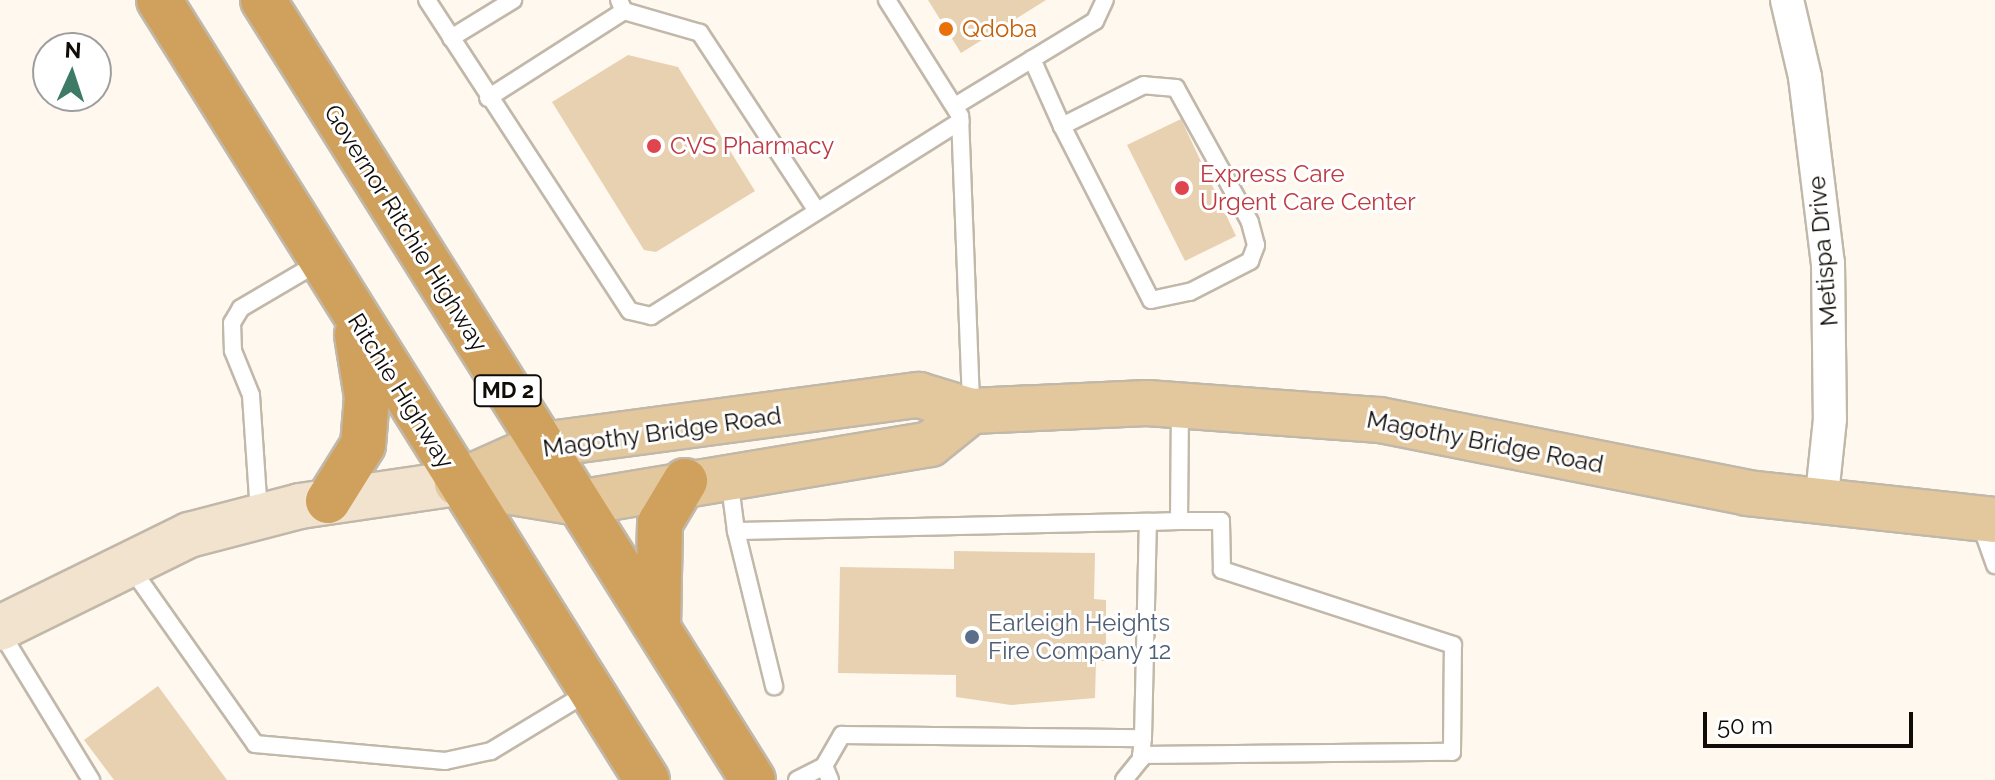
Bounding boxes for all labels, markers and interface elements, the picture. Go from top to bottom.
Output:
place label: Qdoba [962,15,1037,43]
marker: Qdoba [937,20,955,38]
north arrow [32,32,112,112]
text: N [64,37,82,63]
street label: Governor Ritchie Highway [318,99,494,357]
place label: CVS Pharmacy [670,132,834,160]
marker: CVS Pharmacy [645,137,663,155]
place label: Express Care Urgent Care Center [1200,160,1416,216]
street label: Metispa Drive [1802,175,1844,327]
marker: Express Care Urgent Care Center [1171,177,1193,199]
street label: Ritchie Highway [342,308,460,474]
road number: MD 2 [472,373,544,409]
street label: Magothy Bridge Road [541,401,783,463]
street label: Magothy Bridge Road [1364,405,1606,479]
place label: Earleigh Heights Fire Company 12 [988,609,1172,665]
marker: Earleigh Heights Fire Company 12 [963,628,981,646]
scale bar [1707,696,1917,746]
text: 50 m [1717,711,1773,740]

